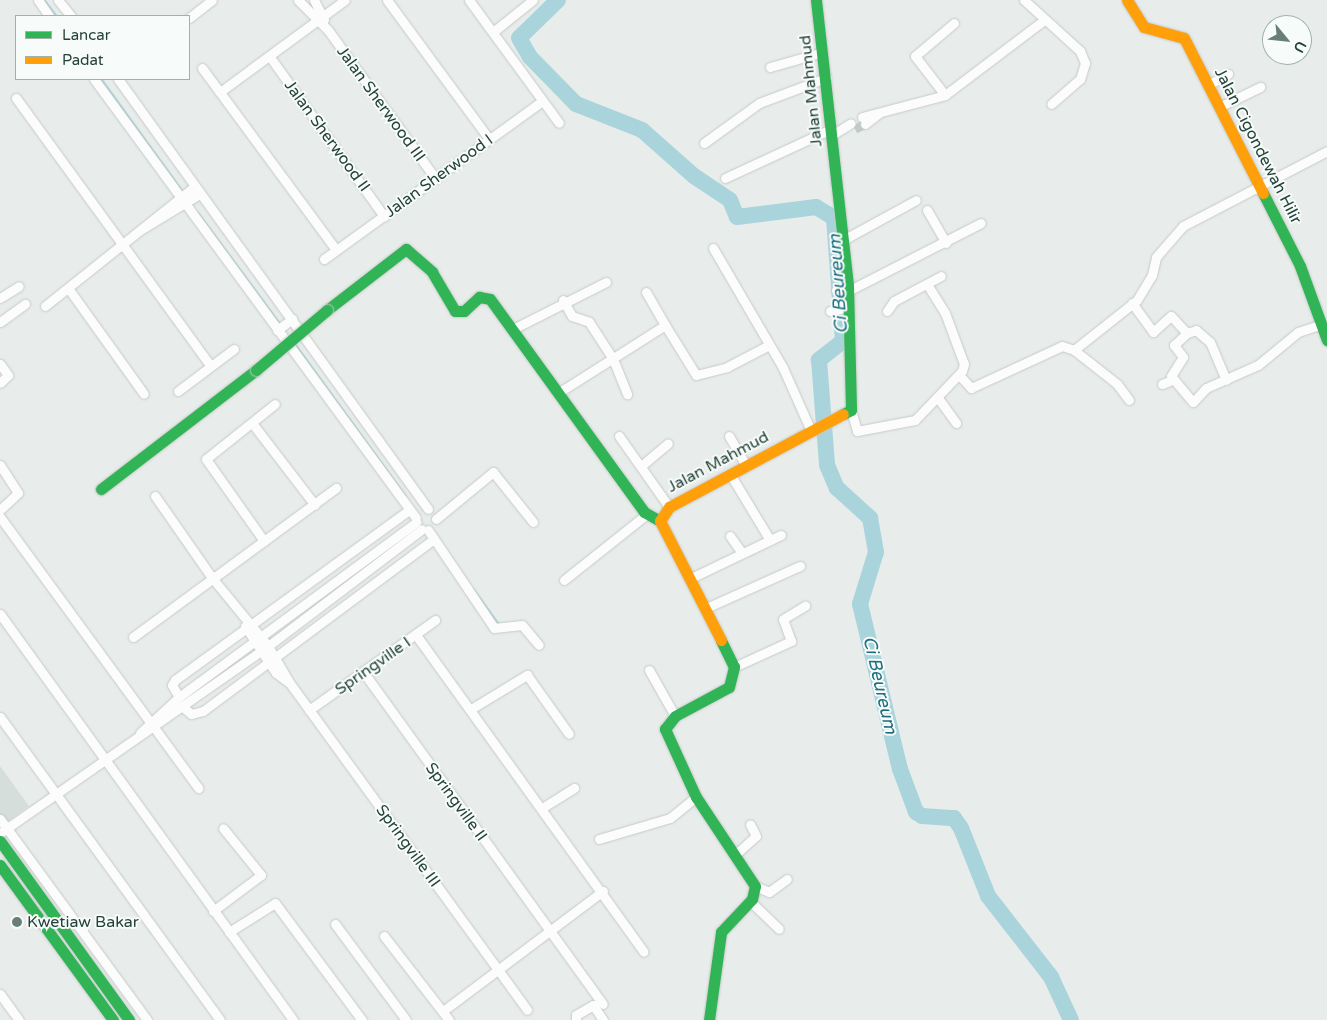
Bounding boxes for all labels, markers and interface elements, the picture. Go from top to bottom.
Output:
legend [15,15,190,80]
north arrow [1262,15,1312,65]
text: Lancar [62,26,110,44]
street label: Jalan Mahmud [796,34,826,148]
text: U [1290,38,1310,55]
street label: Jalan Sherwood III [333,43,429,165]
text: Padat [62,51,104,69]
street label: Jalan Cigondewah Hilir [1210,65,1306,227]
street label: Jalan Sherwood II [280,76,374,196]
street label: Jalan Sherwood I [381,130,497,222]
water label: Ci Beureum [824,234,852,334]
street label: Jalan Mahmud [664,427,772,497]
street label: Springville I [331,633,415,699]
water label: Ci Beureum [858,634,902,736]
street label: Springville II [421,759,491,845]
street label: Springville III [372,801,444,891]
place label: Kwetiaw Bakar [27,912,139,932]
marker: Kwetiaw Bakar [11,916,23,928]

